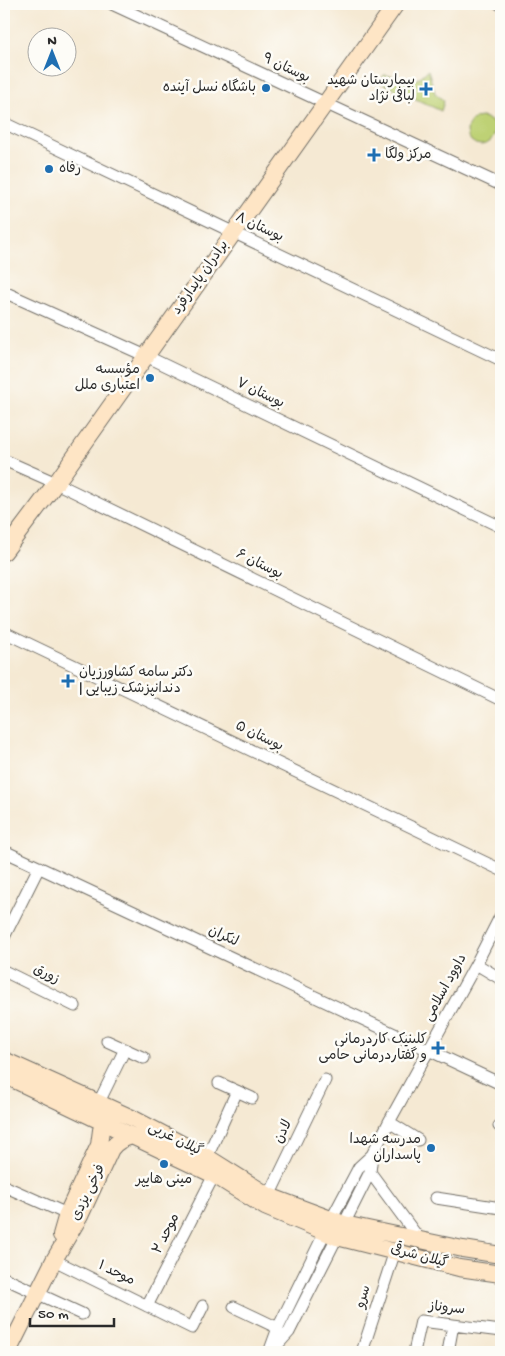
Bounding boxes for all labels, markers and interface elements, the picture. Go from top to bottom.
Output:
north arrow [28,28,78,78]
text: N [47,33,57,50]
street label: بوستان ۹ [260,51,312,87]
place label: بیمارستان شهید لبافی نژاد [327,73,415,106]
place label: باشگاه نسل آینده [163,78,256,97]
marker: باشگاه نسل آینده [260,82,272,94]
marker: بیمارستان شهید لبافی نژاد [419,82,433,96]
place label: مرکز ولگا [385,145,431,164]
marker: مرکز ولگا [367,148,381,162]
place label: رفاه [59,161,81,178]
marker: رفاه [43,163,55,175]
street label: بوستان ۸ [232,209,286,247]
street label: برادران پایدارفرد [169,238,233,318]
place label: مؤسسه اعتباری ملل [75,362,140,395]
marker: مؤسسه اعتباری ملل [144,372,156,384]
street label: بوستان ۷ [233,375,287,413]
street label: بوستان ۶ [233,546,285,584]
place label: دکتر سامه کشاورزیان | دندانپزشک زیبایی [79,665,193,698]
marker: دکتر سامه کشاورزیان | دندانپزشک زیبایی [61,674,75,688]
street label: بوستان ۵ [232,718,286,756]
street label: لنکران [205,923,241,951]
street label: داوود اسلامی [421,951,471,1025]
street label: زورق [30,961,62,989]
place label: کلینیک کاردرمانی و گفتاردرمانی حامی [319,1032,427,1065]
marker: کلینیک کاردرمانی و گفتاردرمانی حامی [431,1041,445,1055]
street label: گیلان غربی [145,1117,206,1161]
street label: لادن [271,1117,297,1147]
place label: مدرسه شهدا پاسداران [350,1132,421,1165]
marker: مدرسه شهدا پاسداران [425,1142,437,1154]
marker: مینی هایپر [158,1158,170,1170]
street label: فرخی یزدی [68,1162,110,1224]
place label: مینی هایپر [135,1172,192,1189]
street label: موحد ۲ [150,1211,184,1257]
street label: گیلان شرقی [388,1239,450,1273]
street label: موحد ۱ [95,1258,137,1290]
street label: سرو [352,1283,376,1312]
scale bar [30,1296,114,1328]
street label: سروناز [427,1299,466,1319]
text: 50 m [38,1306,69,1324]

